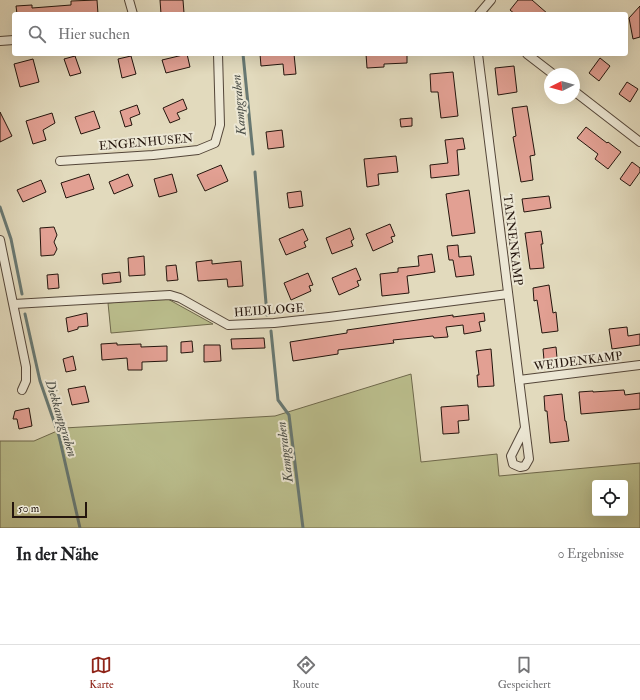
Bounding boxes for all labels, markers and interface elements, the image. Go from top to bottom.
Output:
search box [12,12,628,56]
icon: search [26,23,48,45]
text: Hier suchen [58,25,130,44]
north arrow [544,68,580,104]
water label: Kampgraben [228,74,250,137]
street label: ENGENHUSEN [98,131,194,154]
street label: TANNENKAMP [499,194,526,286]
street label: HEIDLOGE [234,301,305,320]
street label: WEIDENKAMP [532,349,623,375]
water label: Diekkampgraben [41,377,80,459]
water label: Kampgraben [273,421,297,484]
map controls [592,480,628,516]
button: locate [592,480,628,516]
scale bar [12,500,87,519]
text: 50 m [18,502,39,515]
text: In der Nähe [16,544,98,565]
text: 0 Ergebnisse [558,546,624,562]
tab: Karte [89,654,114,691]
tab: Route [292,654,319,691]
tab: Gespeichert [498,654,551,691]

